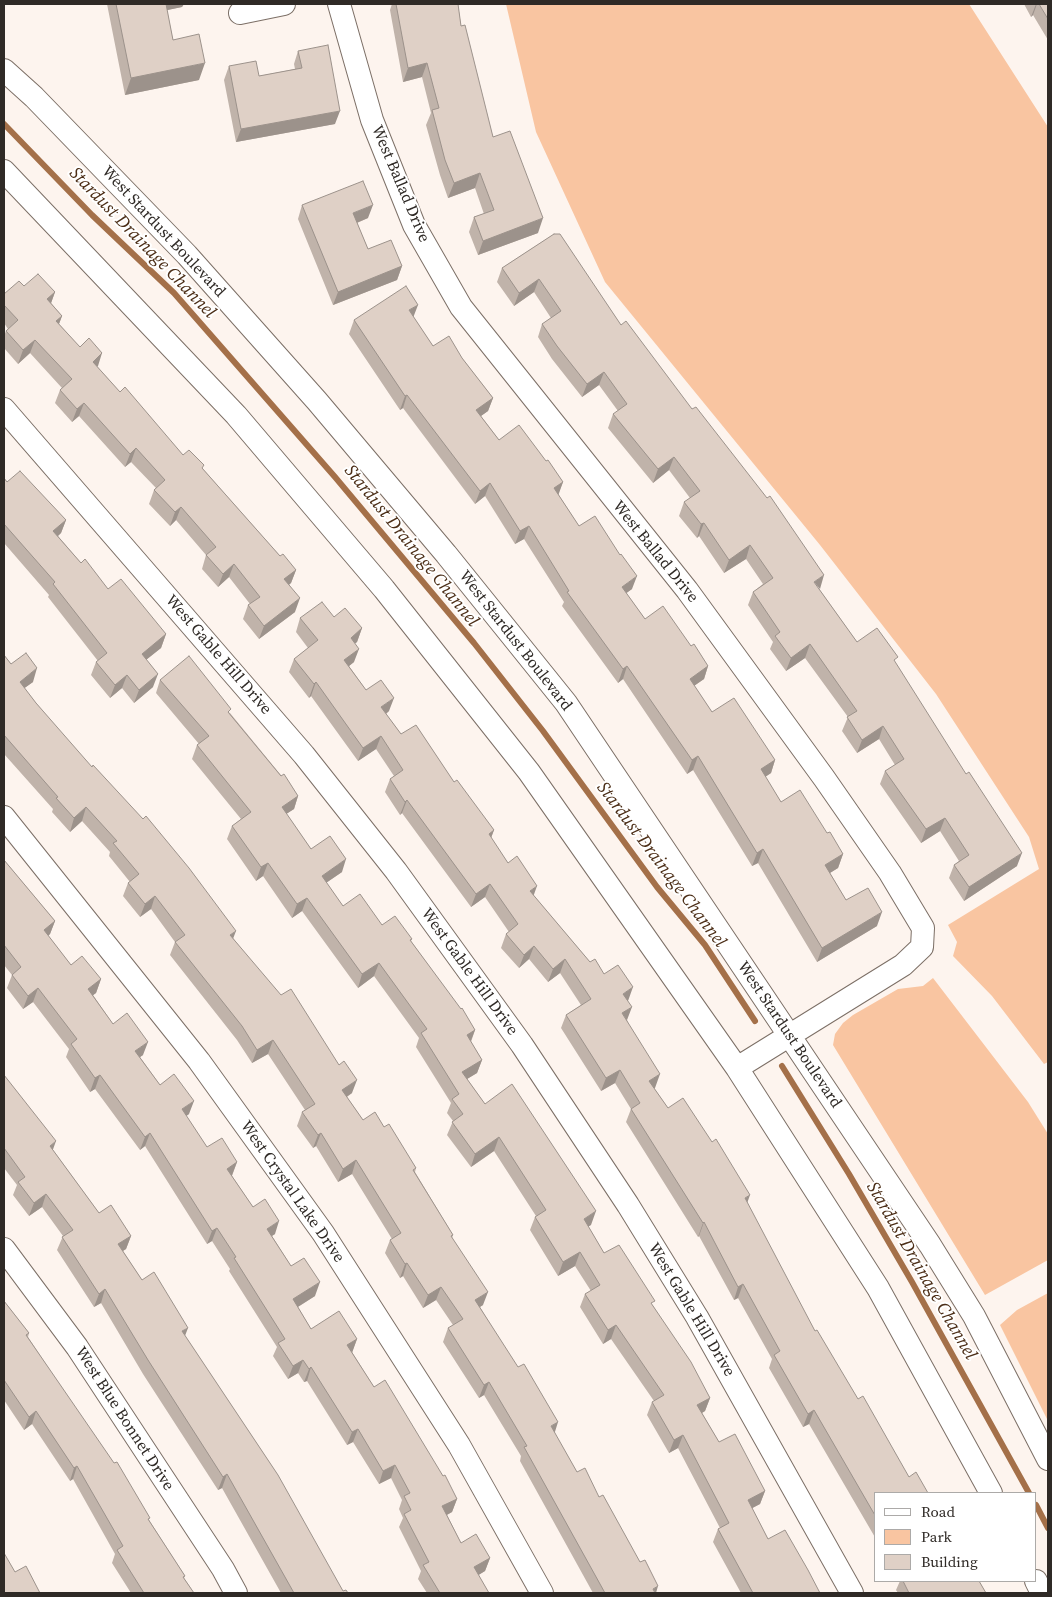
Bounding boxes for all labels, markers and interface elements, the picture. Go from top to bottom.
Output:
street label: West Ballad Drive [367,123,433,245]
street label: West Stardust Boulevard [97,162,229,302]
water label: Stardust Drainage Channel [64,163,220,323]
water label: Stardust Drainage Channel [339,461,483,631]
street label: West Ballad Drive [608,497,702,607]
street label: West Stardust Boulevard [454,567,576,715]
street label: West Gable Hill Drive [161,591,275,719]
water label: Stardust Drainage Channel [592,778,730,952]
street label: West Gable Hill Drive [416,905,522,1039]
street label: West Stardust Boulevard [733,958,845,1112]
street label: West Crystal Lake Drive [236,1117,348,1267]
water label: Stardust Drainage Channel [861,1178,981,1364]
street label: West Gable Hill Drive [644,1240,738,1380]
street label: West Blue Bonnet Drive [70,1343,178,1495]
legend [874,1492,1037,1582]
text: Road [921,1501,955,1522]
text: Park [921,1526,952,1547]
text: Building [921,1551,978,1572]

